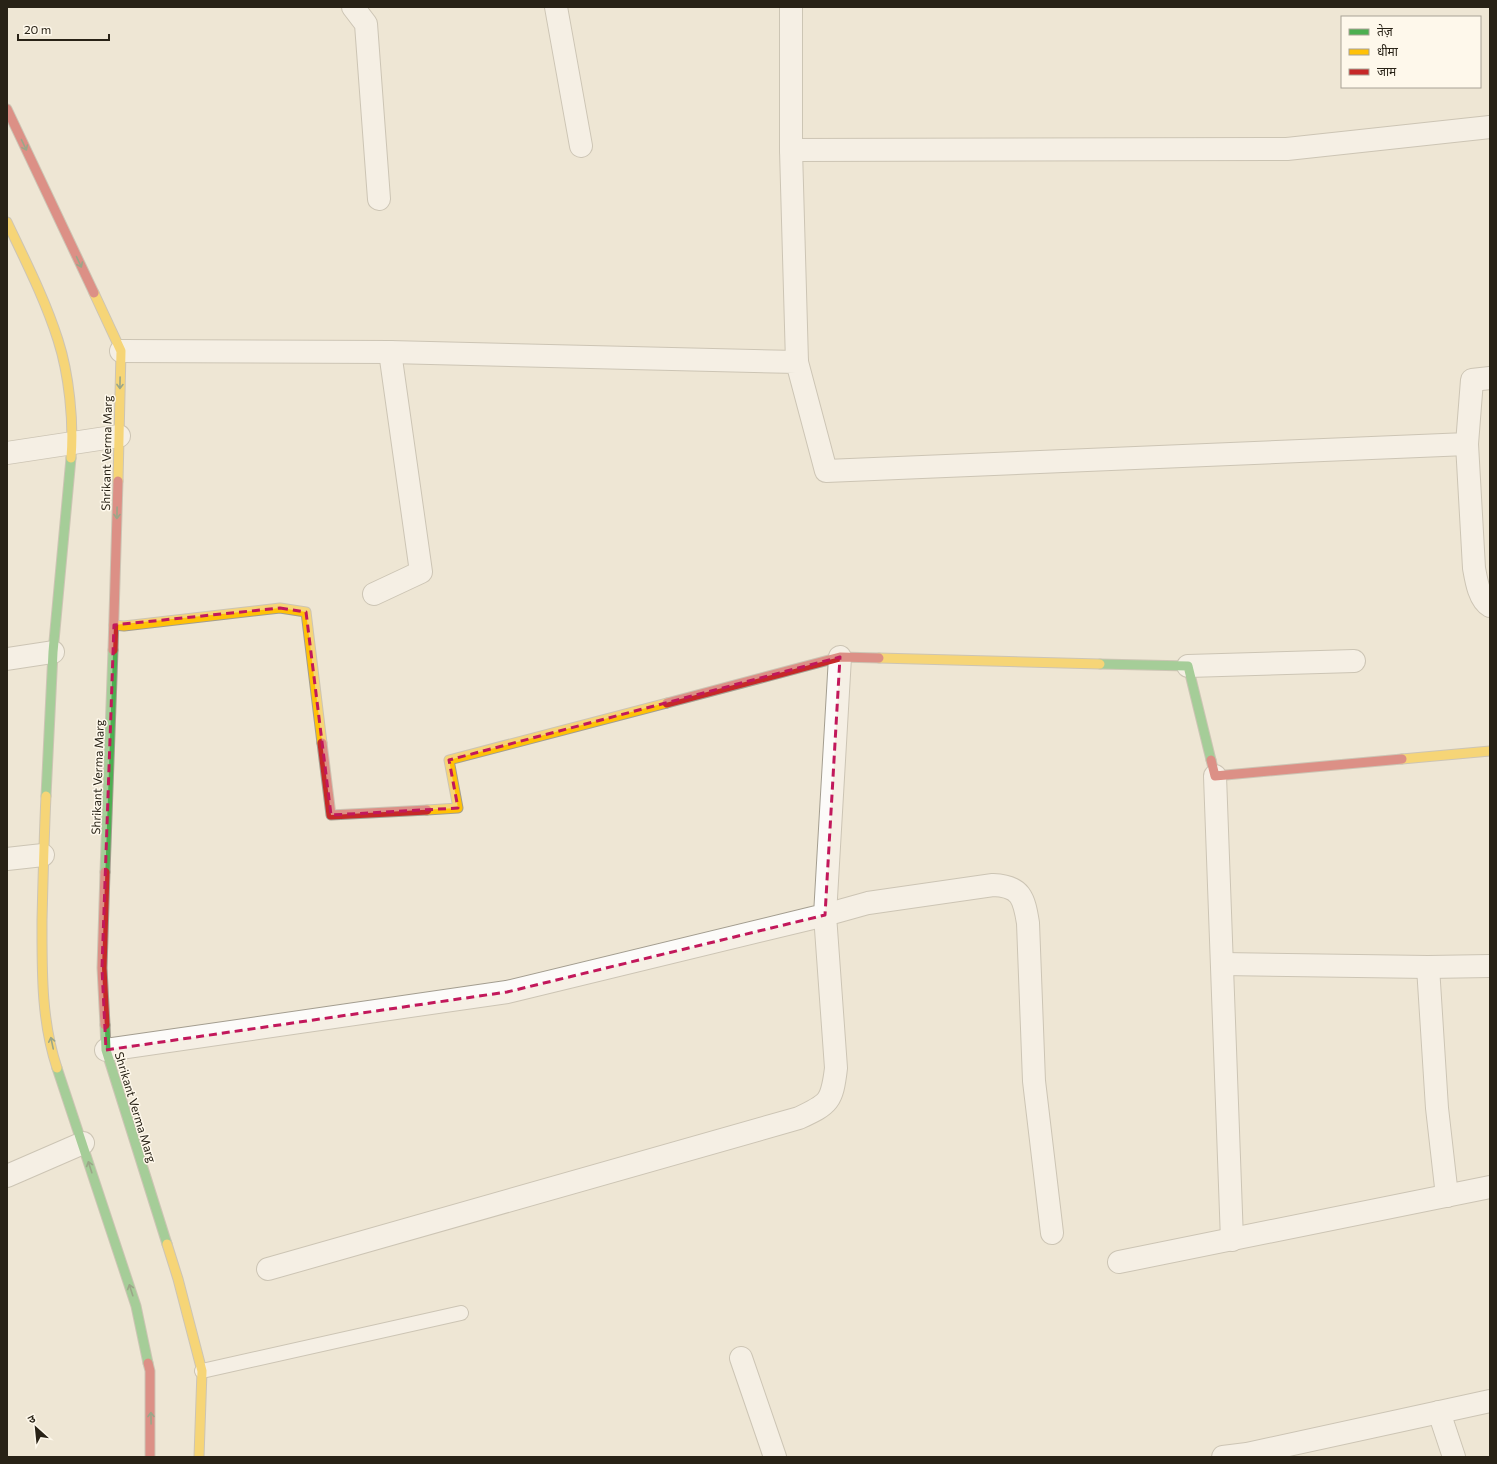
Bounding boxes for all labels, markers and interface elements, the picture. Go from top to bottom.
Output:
scale bar [18,16,109,42]
legend [1341,16,1481,88]
text: 20 m [24,22,51,36]
text: तेज़ [1377,24,1394,38]
text: धीमा [1377,44,1399,58]
text: जाम [1377,64,1397,78]
one-way arrow [21,138,28,150]
one-way arrow [76,256,83,268]
one-way arrow [116,376,124,389]
street label: Shrikant Verma Marg [98,395,114,511]
one-way arrow [113,506,121,519]
street label: Shrikant Verma Marg [88,719,106,835]
one-way arrow [47,1037,55,1050]
street label: Shrikant Verma Marg [112,1050,160,1165]
one-way arrow [86,1161,94,1173]
one-way arrow [127,1284,134,1297]
north arrow [16,1408,56,1448]
text: उ [25,1411,38,1426]
one-way arrow [147,1412,155,1425]

